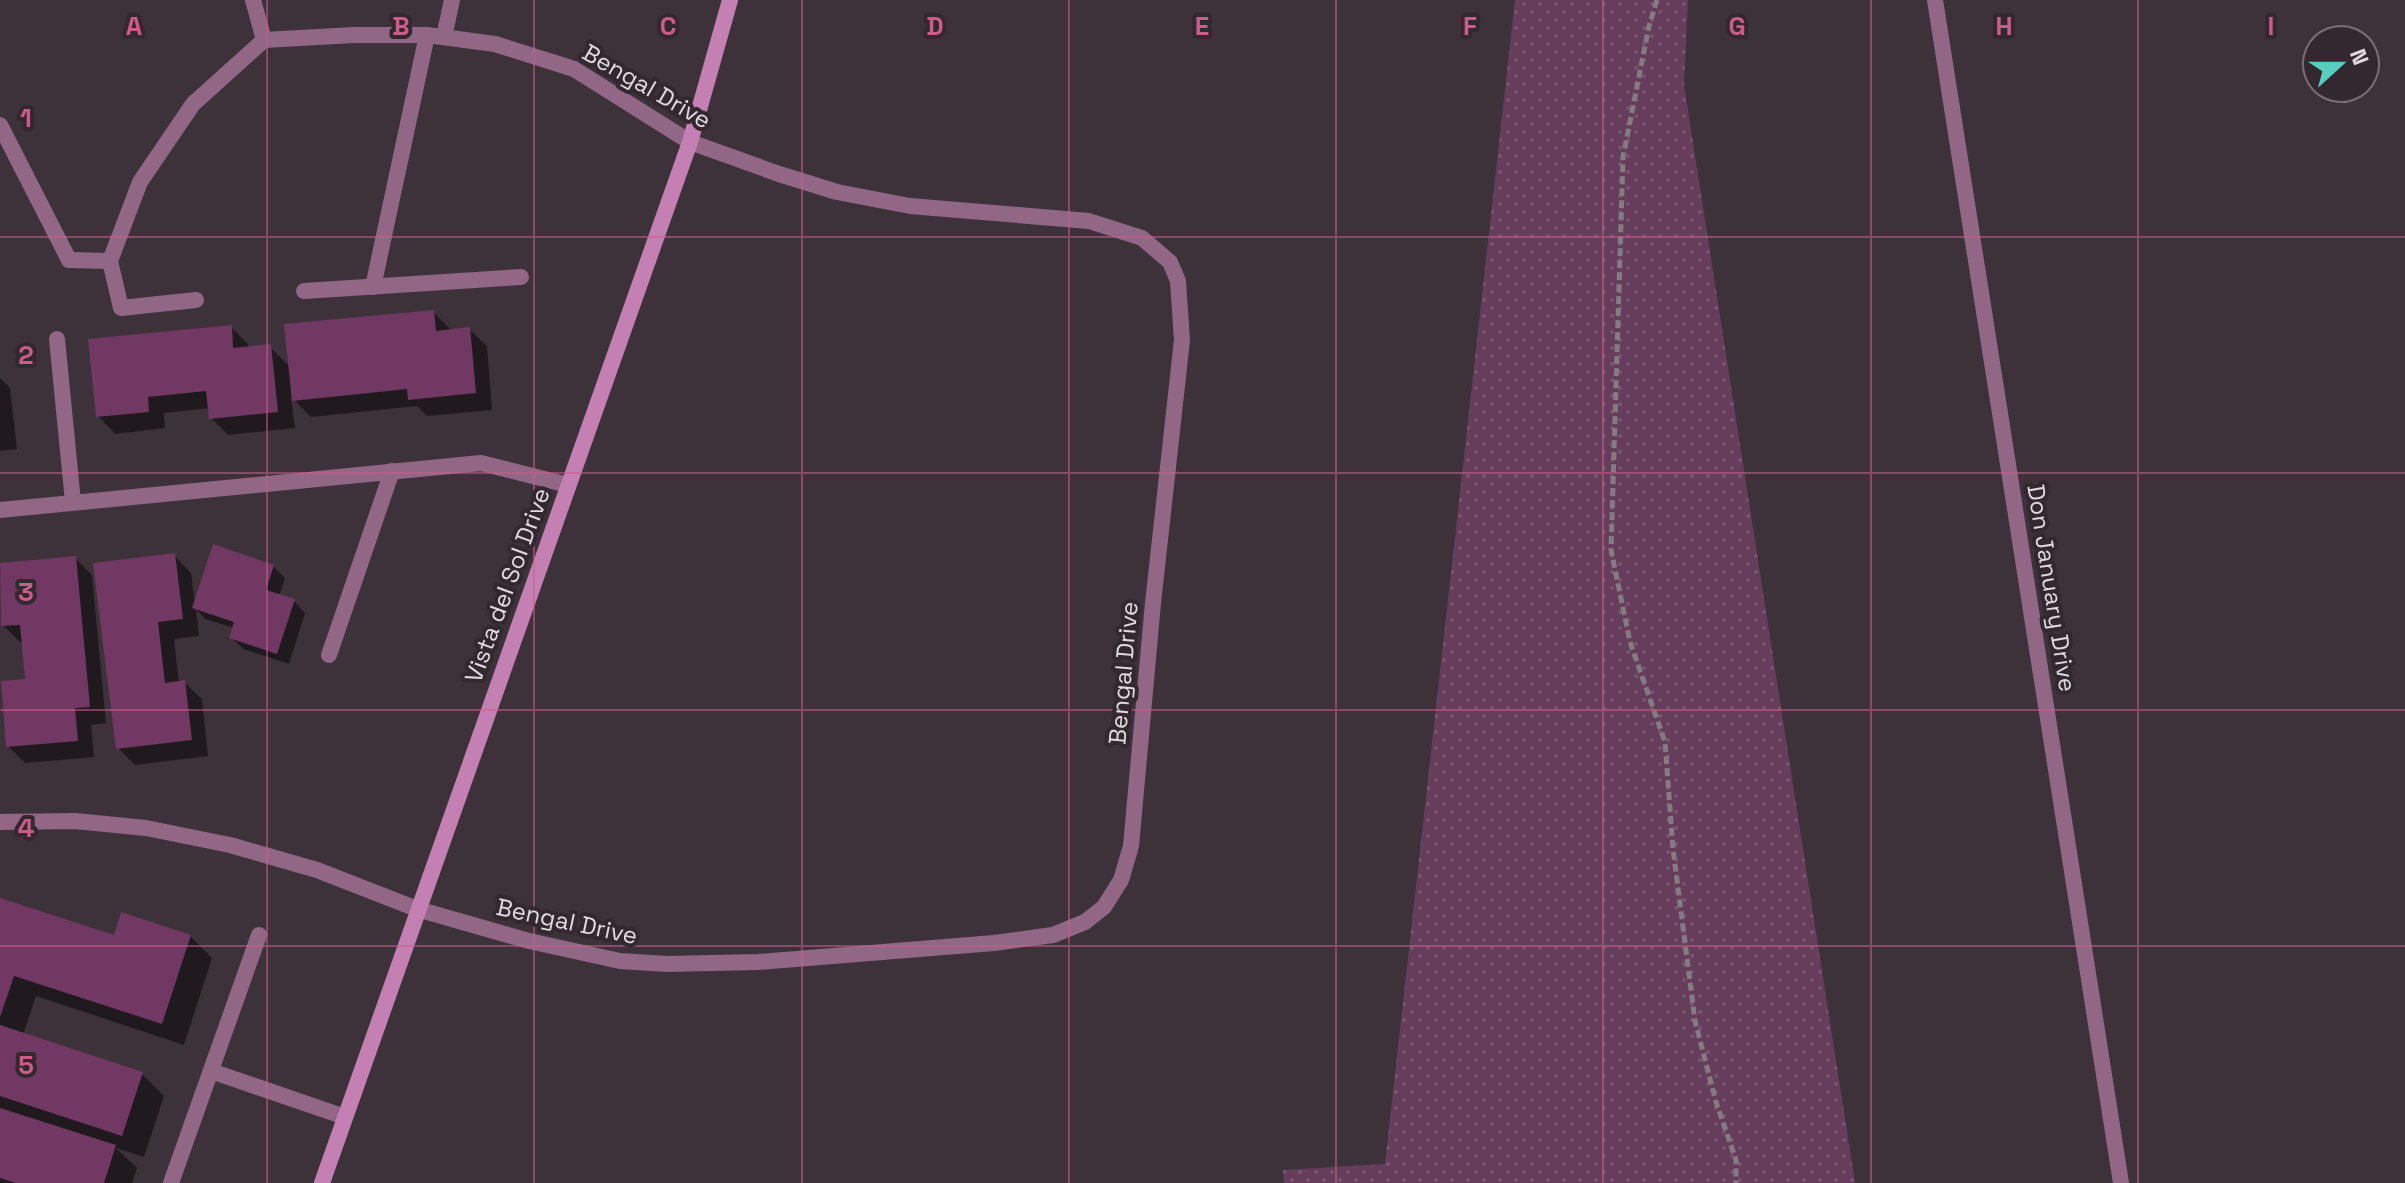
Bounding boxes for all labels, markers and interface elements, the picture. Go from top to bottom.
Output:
text: A [126,9,143,43]
text: B [392,9,410,43]
text: C [660,9,676,43]
text: D [926,9,944,43]
text: E [1195,9,1209,43]
text: F [1463,9,1477,43]
text: G [1728,9,1746,43]
text: H [1995,9,2013,43]
text: I [2268,9,2274,43]
north arrow [2301,24,2381,104]
street label: Bengal Drive [577,37,717,135]
text: N [2344,45,2375,69]
text: 1 [20,101,32,135]
text: 2 [18,338,34,372]
street label: Don January Drive [2020,482,2084,694]
street label: Vista del Sol Drive [457,483,557,687]
text: 3 [18,575,34,609]
street label: Bengal Drive [1101,600,1145,746]
text: 4 [18,811,34,845]
street label: Bengal Drive [494,891,640,951]
text: 5 [18,1048,34,1082]

